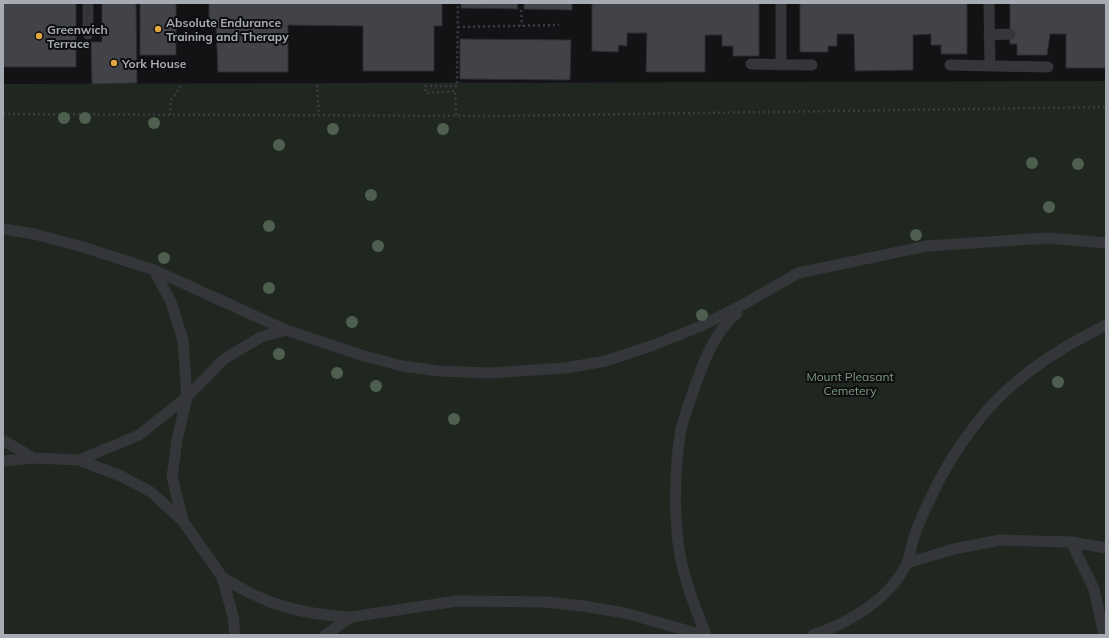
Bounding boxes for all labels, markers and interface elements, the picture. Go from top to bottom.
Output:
place label: Absolute Endurance Training and Therapy [166,15,289,44]
place label: Greenwich Terrace [47,22,108,51]
marker: Absolute Endurance Training and Therapy [153,24,163,34]
marker: Greenwich Terrace [34,31,44,41]
place label: York House [121,56,187,71]
marker: York House [109,58,119,68]
park label: Mount Pleasant Cemetery [806,369,894,398]

